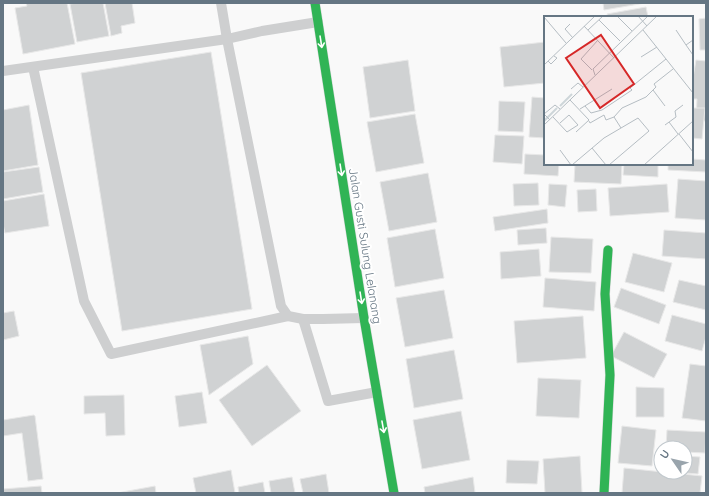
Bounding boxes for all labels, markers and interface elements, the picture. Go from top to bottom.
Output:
inset map [544,16,693,165]
one-way arrow [317,35,325,48]
one-way arrow [337,163,345,176]
street label: Jalan Gusti Sulung Lelanang [346,167,385,325]
one-way arrow [357,292,365,305]
one-way arrow [379,420,387,433]
north arrow [653,440,693,480]
text: U [657,447,673,462]

